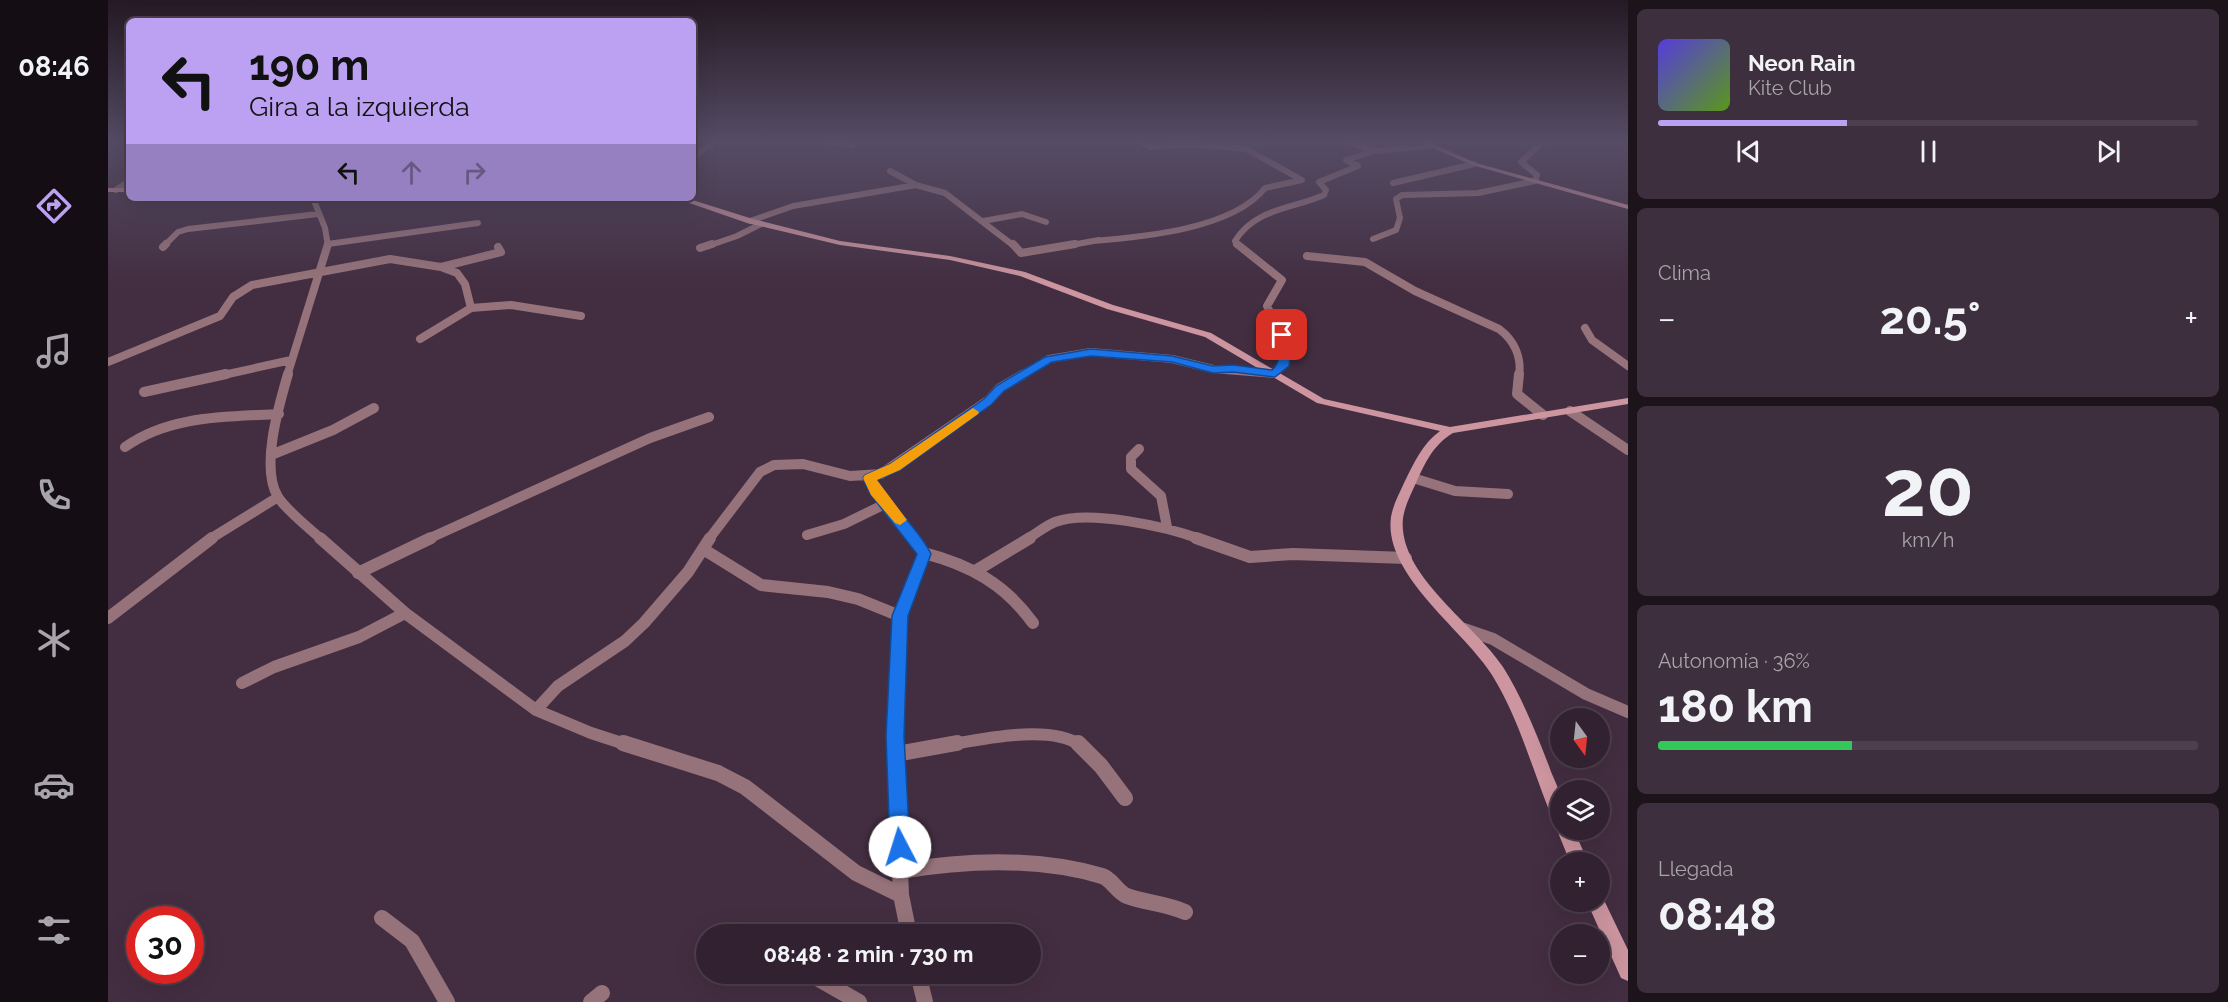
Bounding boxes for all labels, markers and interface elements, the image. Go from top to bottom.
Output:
text: 190 m [249,41,369,90]
icon: left [150,42,228,120]
text: Neon Rain [1748,50,1856,76]
text: 08:46 [18,51,90,82]
text: Kite Club [1748,76,1832,100]
text: Gira a la izquierda [249,91,470,122]
icon: previous [1732,135,1765,168]
icon: pause [1912,135,1945,168]
icon: next [2092,135,2125,168]
icon: left [332,156,365,189]
icon: ahead [395,156,428,189]
icon: right [458,156,491,189]
icon: directions [33,185,75,227]
text: Clima [1658,261,1711,285]
text: 20.5° [1880,292,1980,345]
text: − [1658,299,1676,338]
text: + [2184,299,2198,338]
pin [1256,309,1307,360]
icon: arrive [1265,318,1298,351]
icon: music [33,330,75,372]
text: 20 [1882,443,1974,534]
icon: phone [33,474,75,516]
text: km/h [1902,528,1954,552]
icon: climate [33,619,75,661]
text: Autonomía · 36% [1658,649,1810,673]
text: 180 km [1658,680,1813,733]
north arrow [1550,708,1610,768]
map controls [1550,708,1610,984]
icon: car [33,764,75,806]
button: layers [1550,780,1610,840]
position arrow [868,815,932,879]
button: + [1550,852,1610,912]
text: Llegada [1658,857,1733,881]
text: 08:48 [1658,888,1777,941]
speed limit sign: 30 [126,906,204,984]
icon: filters [33,909,75,951]
button: − [1550,924,1610,984]
text: 08:48 · 2 min · 730 m [763,941,974,967]

